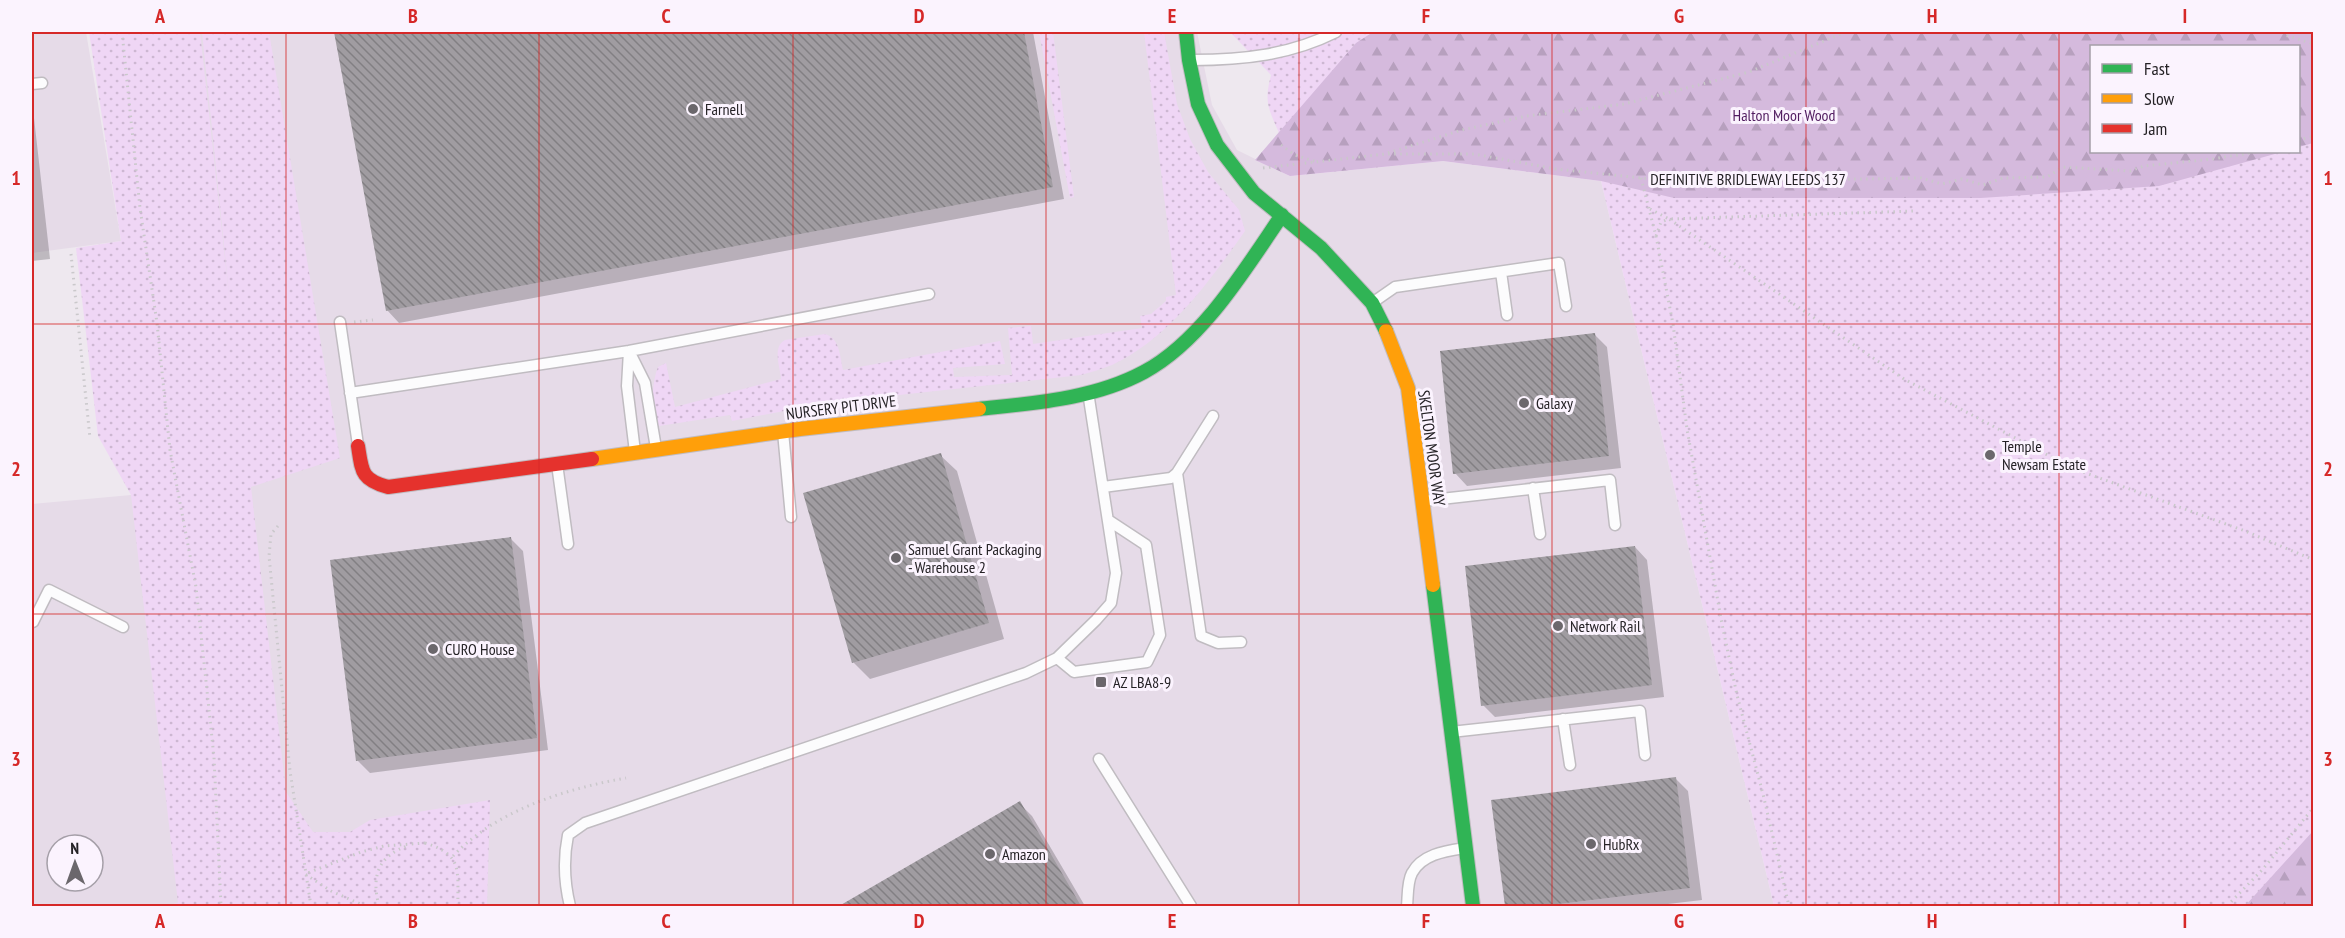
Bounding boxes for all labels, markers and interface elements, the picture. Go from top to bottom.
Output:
text: A [154,3,166,29]
text: B [408,3,418,29]
text: C [661,3,671,29]
text: D [914,3,925,29]
text: E [1168,3,1176,29]
text: F [1422,3,1430,29]
text: G [1674,3,1684,29]
text: H [1927,3,1937,29]
text: I [2183,3,2187,29]
legend [2090,45,2300,153]
text: Fast [2144,57,2170,80]
text: Slow [2144,87,2175,110]
place label: Farnell [705,99,744,119]
marker: Farnell [686,102,700,116]
park label: Halton Moor Wood [1733,105,1835,125]
text: Jam [2143,117,2167,140]
text: 1 [11,165,21,191]
text: 1 [2323,165,2333,191]
street label: DEFINITIVE BRIDLEWAY LEEDS 137 [1650,169,1846,189]
street label: SKELTON MOOR WAY [1414,389,1450,508]
street label: NURSERY PIT DRIVE [785,390,897,424]
place label: Galaxy [1536,393,1573,413]
marker: Galaxy [1517,396,1531,410]
place label: Temple Newsam Estate [2002,436,2086,474]
marker: Temple Newsam Estate [1983,448,1997,462]
text: 2 [11,456,21,482]
text: 2 [2323,456,2333,482]
place label: Samuel Grant Packaging - Warehouse 2 [908,539,1042,577]
marker: Samuel Grant Packaging - Warehouse 2 [889,551,903,565]
place label: Network Rail [1570,616,1641,636]
marker: Network Rail [1551,619,1565,633]
place label: CURO House [445,639,515,659]
marker: CURO House [426,642,440,656]
place label: AZ LBA8-9 [1113,672,1171,692]
marker: AZ LBA8-9 [1094,675,1108,689]
text: 3 [11,746,21,772]
text: 3 [2323,746,2333,772]
north arrow [45,833,105,893]
place label: HubRx [1603,834,1640,854]
marker: HubRx [1584,837,1598,851]
text: N [70,838,79,858]
place label: Amazon [1002,844,1046,864]
marker: Amazon [983,847,997,861]
text: A [154,908,166,934]
text: B [408,908,418,934]
text: C [661,908,671,934]
text: D [914,908,925,934]
text: E [1168,908,1176,934]
text: F [1422,908,1430,934]
text: G [1674,908,1684,934]
text: H [1927,908,1937,934]
text: I [2183,908,2187,934]

